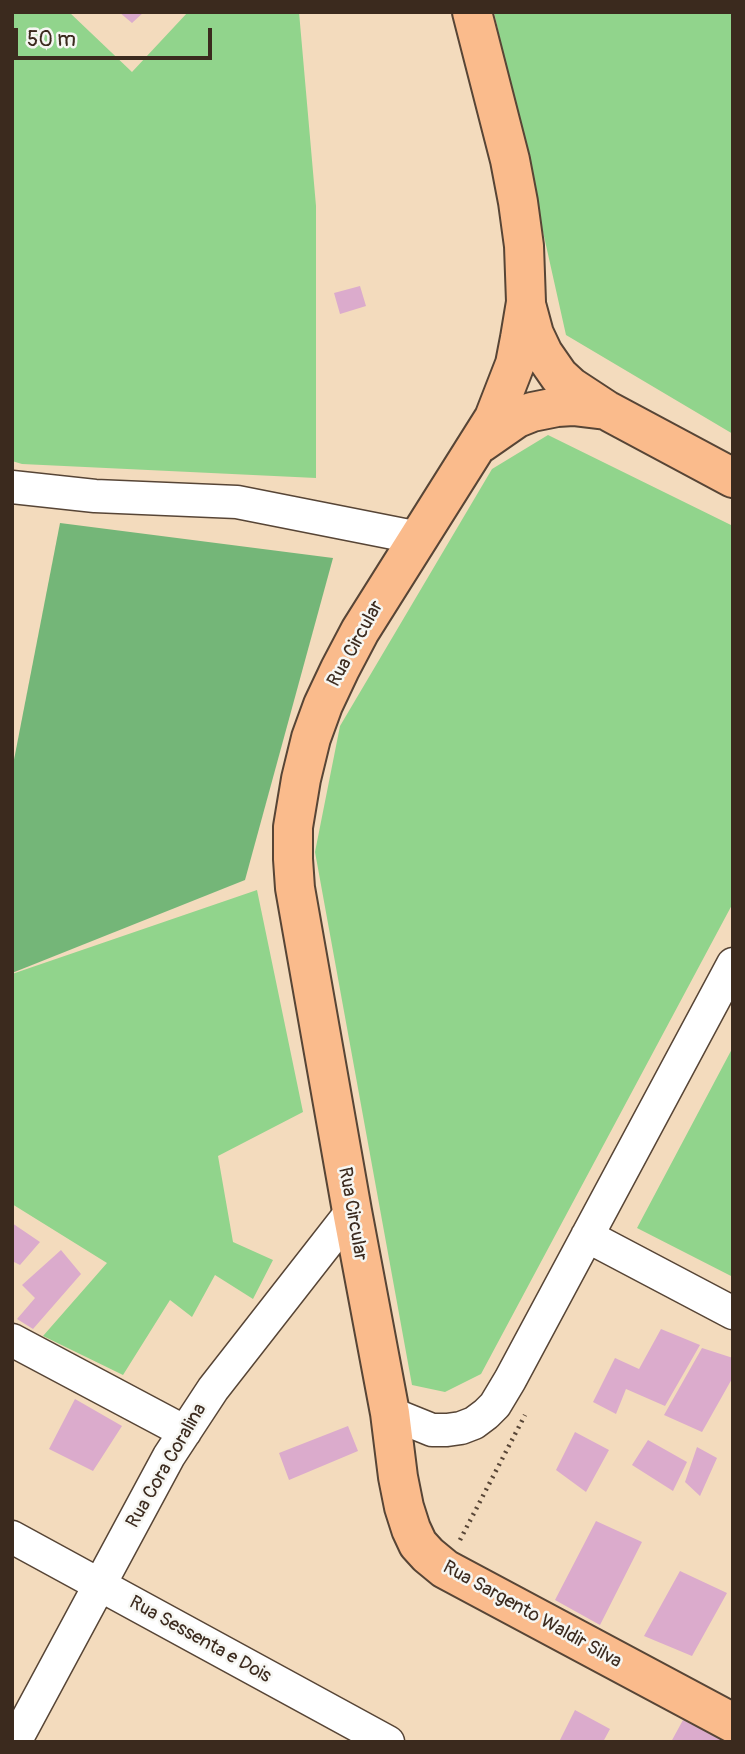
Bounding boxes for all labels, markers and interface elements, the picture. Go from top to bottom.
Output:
scale bar [18,14,215,58]
text: 50 m [27,26,76,53]
street label: Rua Circular [323,597,389,691]
street label: Rua Circular [333,1165,371,1263]
street label: Rua Cora Coralina [122,1400,212,1532]
street label: Rua Sargento Waldir Silva [439,1556,625,1674]
street label: Rua Sessenta e Dois [125,1592,275,1688]

